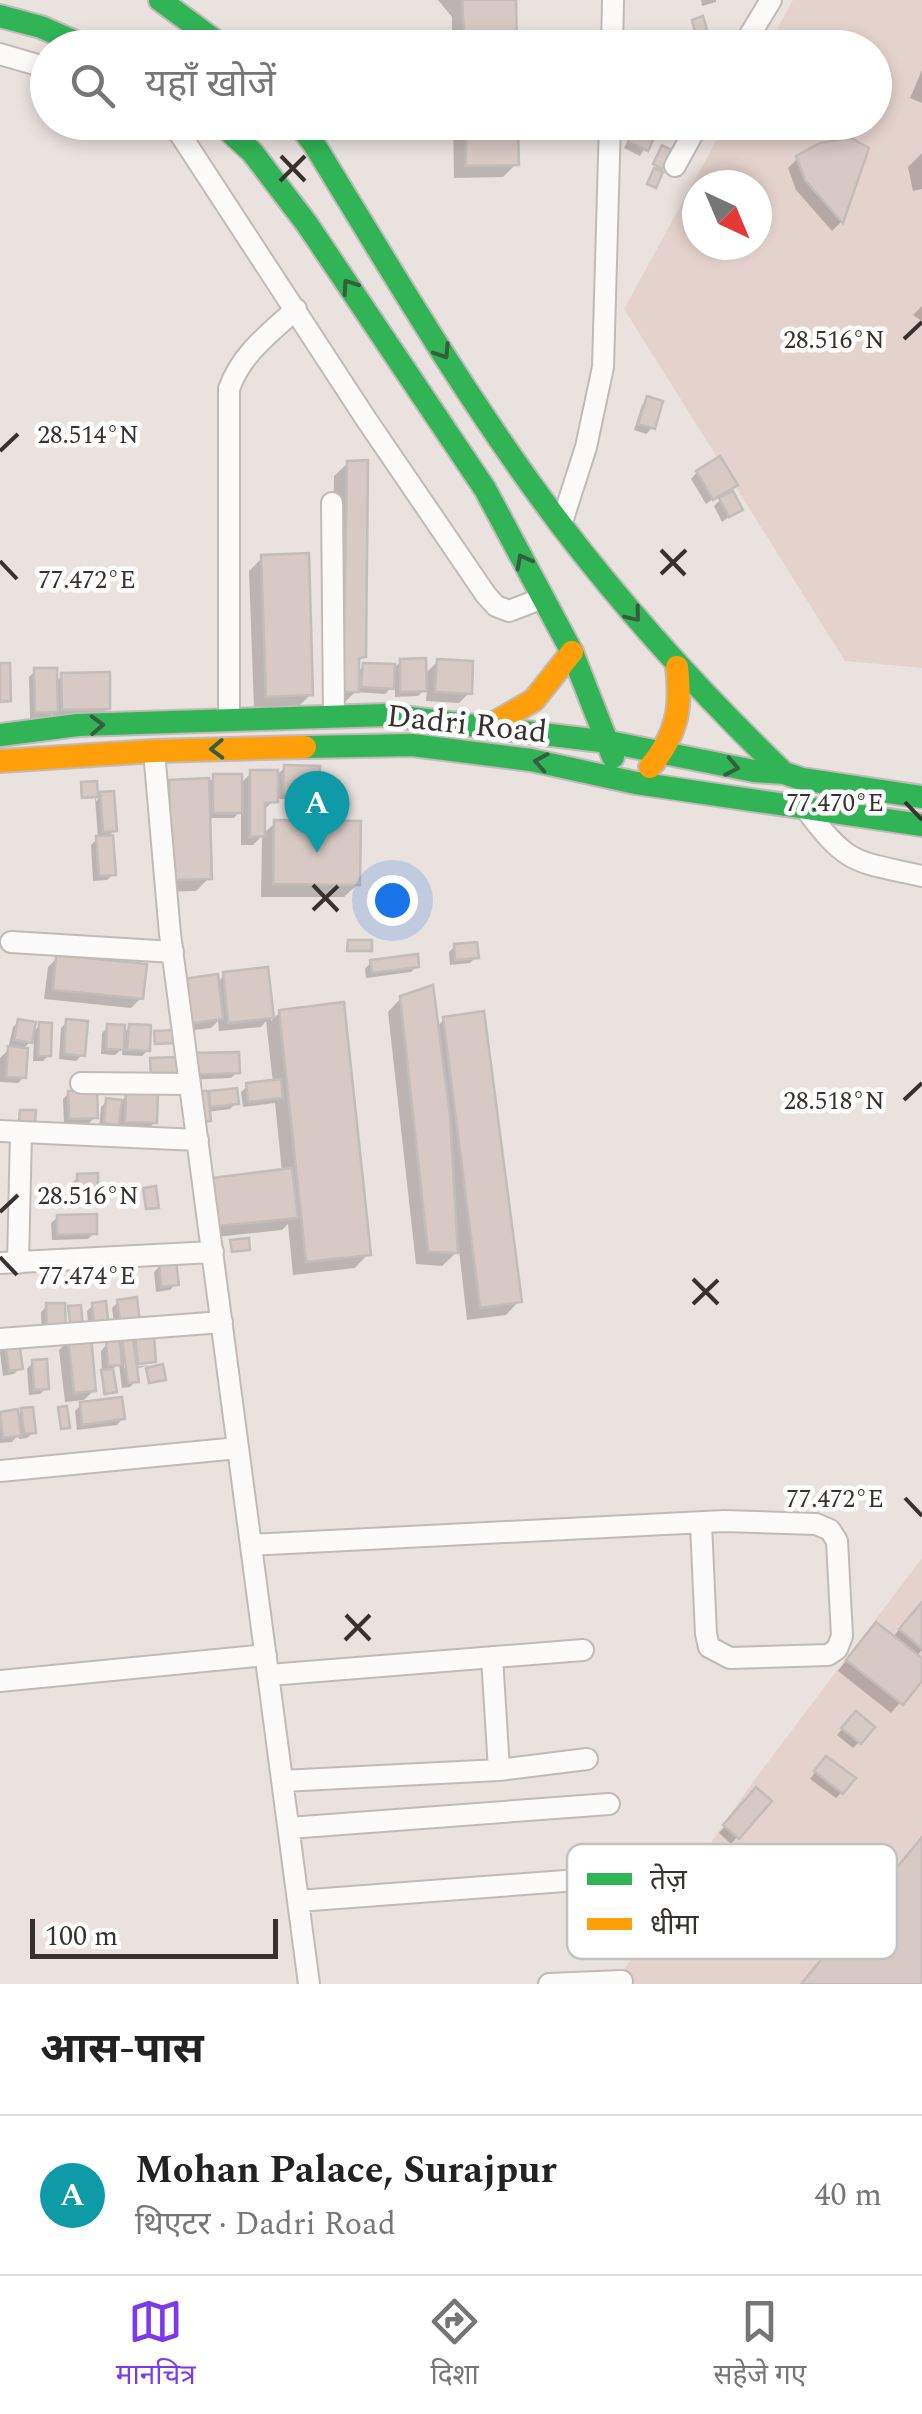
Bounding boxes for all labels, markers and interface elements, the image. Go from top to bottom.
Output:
search box [30,30,892,140]
text: यहाँ खोजें [145,56,276,114]
icon: search [65,58,120,113]
north arrow [682,170,772,260]
one-way arrow [343,279,361,298]
text: 28.516°N [783,322,885,360]
one-way arrow [430,342,449,360]
text: 28.514°N [37,417,139,455]
one-way arrow [516,553,535,571]
text: 77.472°E [38,562,136,600]
one-way arrow [622,603,640,621]
street label: Dadri Road [384,692,550,757]
one-way arrow [89,714,105,735]
one-way arrow [209,738,225,759]
one-way arrow [533,753,550,774]
one-way arrow [724,756,741,777]
pin: A [284,770,350,853]
text: 77.470°E [786,785,884,823]
your location [367,875,418,926]
text: 28.518°N [783,1083,885,1121]
text: 28.516°N [37,1178,139,1216]
text: 77.474°E [38,1258,136,1296]
text: 77.472°E [786,1481,884,1519]
legend [567,1844,897,1959]
text: तेज़ [650,1859,688,1902]
text: धीमा [650,1904,699,1947]
scale bar [30,1914,278,1958]
text: 100 m [45,1915,118,1958]
text: आस-पास [40,2018,204,2081]
text: Mohan Palace, Surajpur [135,2142,557,2200]
text: A [60,2171,85,2220]
text: 40 m [814,2171,882,2220]
text: थिएटर · Dadri Road [135,2200,396,2249]
tab: मानचित्र [116,2294,196,2397]
tab: दिशा [427,2294,482,2397]
tab: सहेजे गए [713,2294,806,2397]

